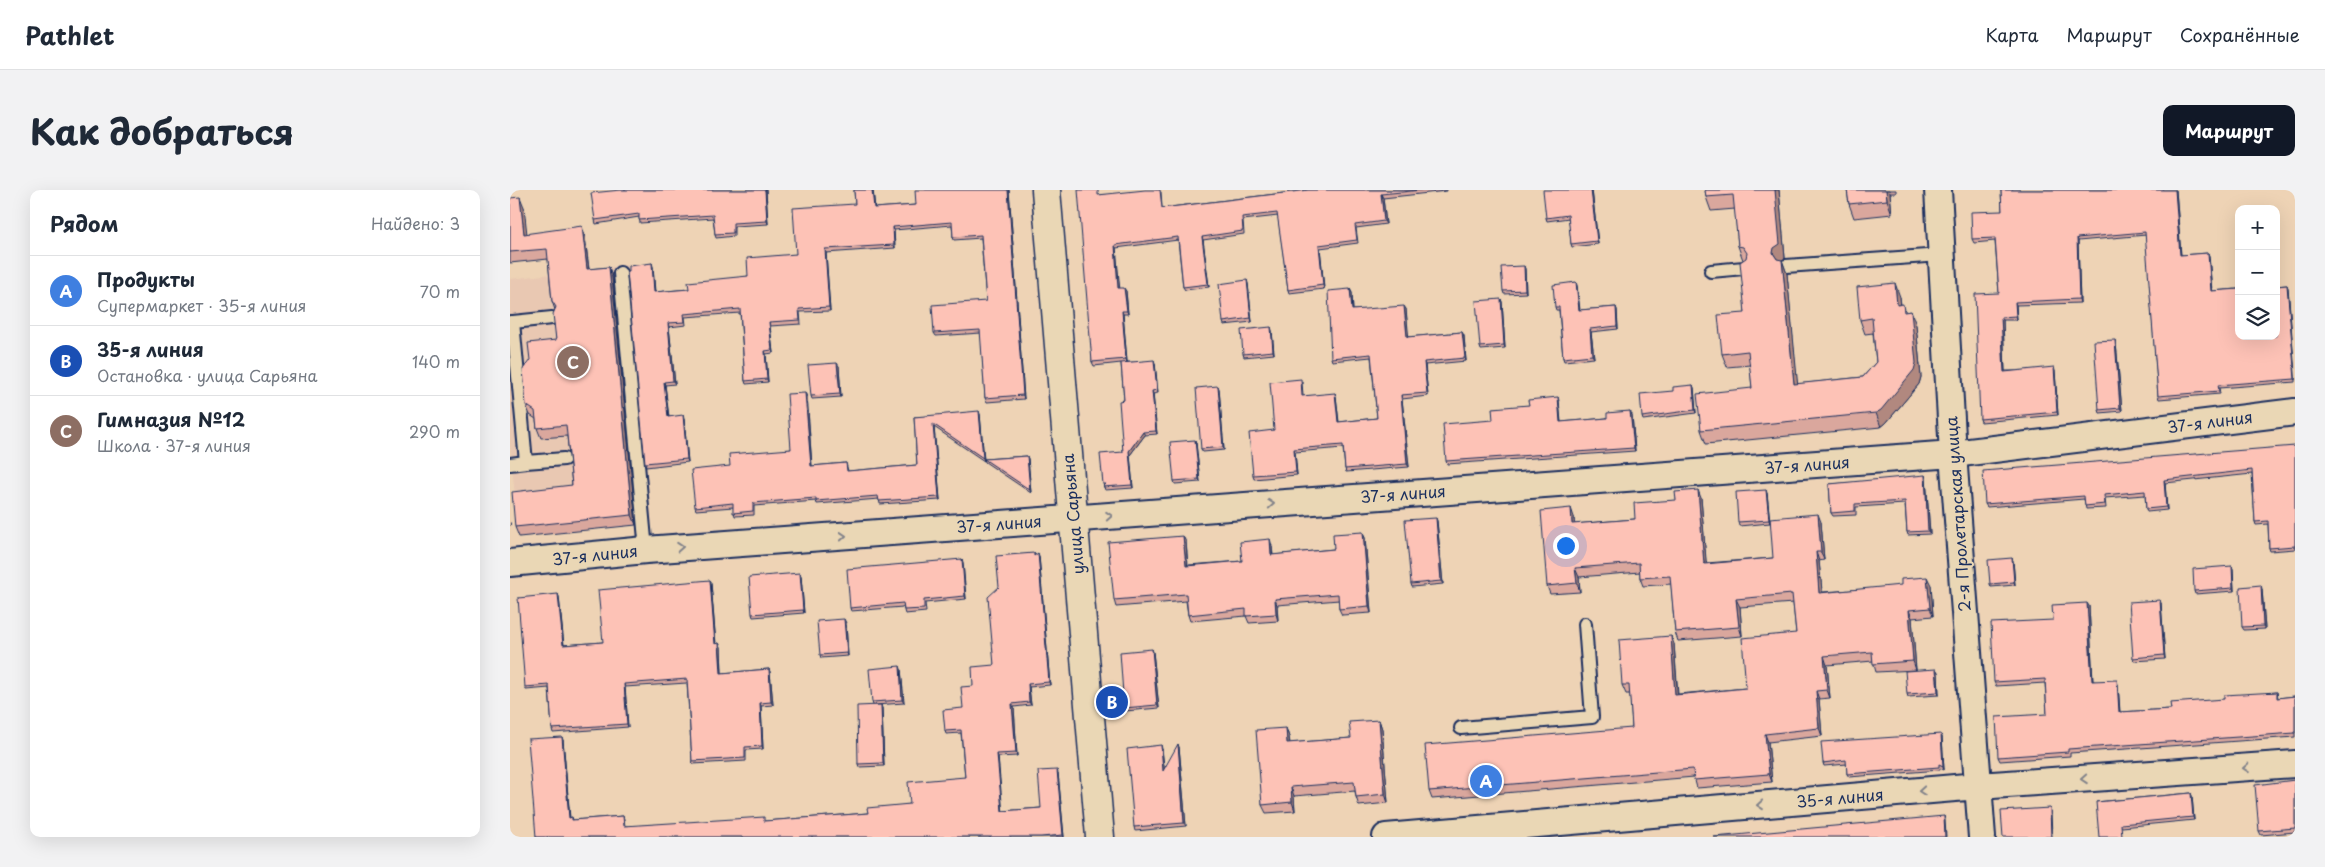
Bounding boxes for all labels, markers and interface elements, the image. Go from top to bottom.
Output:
text: Pathlet [25,17,115,53]
text: Карта [1986,21,2038,48]
text: Маршрут [2066,21,2152,48]
text: Сохранённые [2180,21,2300,48]
text: Как добраться [30,104,294,157]
button: Маршрут [2163,105,2295,156]
map controls [2235,205,2280,340]
button: + [2235,205,2280,250]
text: Рядом [50,207,118,239]
text: Найдено: 3 [371,211,460,235]
button: − [2235,250,2280,295]
text: Продукты [97,265,195,293]
text: A [60,279,72,303]
text: 70 m [420,279,460,303]
text: Супермаркет · 35-я линия [97,293,307,317]
button: layers [2235,295,2280,340]
text: 35-я линия [97,335,204,363]
pin: C [557,343,589,381]
text: B [61,349,71,373]
text: 140 m [412,349,460,373]
text: Остановка · улица Сарьяна [97,363,318,387]
street label: 37-я линия [2166,404,2254,438]
text: Гимназия №12 [97,405,245,433]
street label: 2-я Пролетарская улица [1938,416,1976,613]
text: C [60,419,72,443]
text: 290 m [409,419,460,443]
text: Школа · 37-я линия [97,433,251,457]
street label: 37-я линия [1763,449,1851,479]
street label: улица Сарьяна [1055,453,1089,575]
street label: 37-я линия [1359,478,1447,508]
one-way arrow [1268,499,1276,510]
street label: 37-я линия [955,508,1043,538]
one-way arrow [1106,511,1114,522]
one-way arrow [839,530,847,541]
your location [1553,533,1579,559]
street label: 37-я линия [551,538,639,570]
one-way arrow [677,542,685,553]
pin: B [1096,683,1128,721]
pin: A [1470,762,1502,800]
one-way arrow [2242,762,2250,773]
one-way arrow [2080,773,2088,784]
street label: 35-я линия [1795,781,1885,813]
one-way arrow [1918,785,1926,796]
one-way arrow [1756,799,1764,810]

